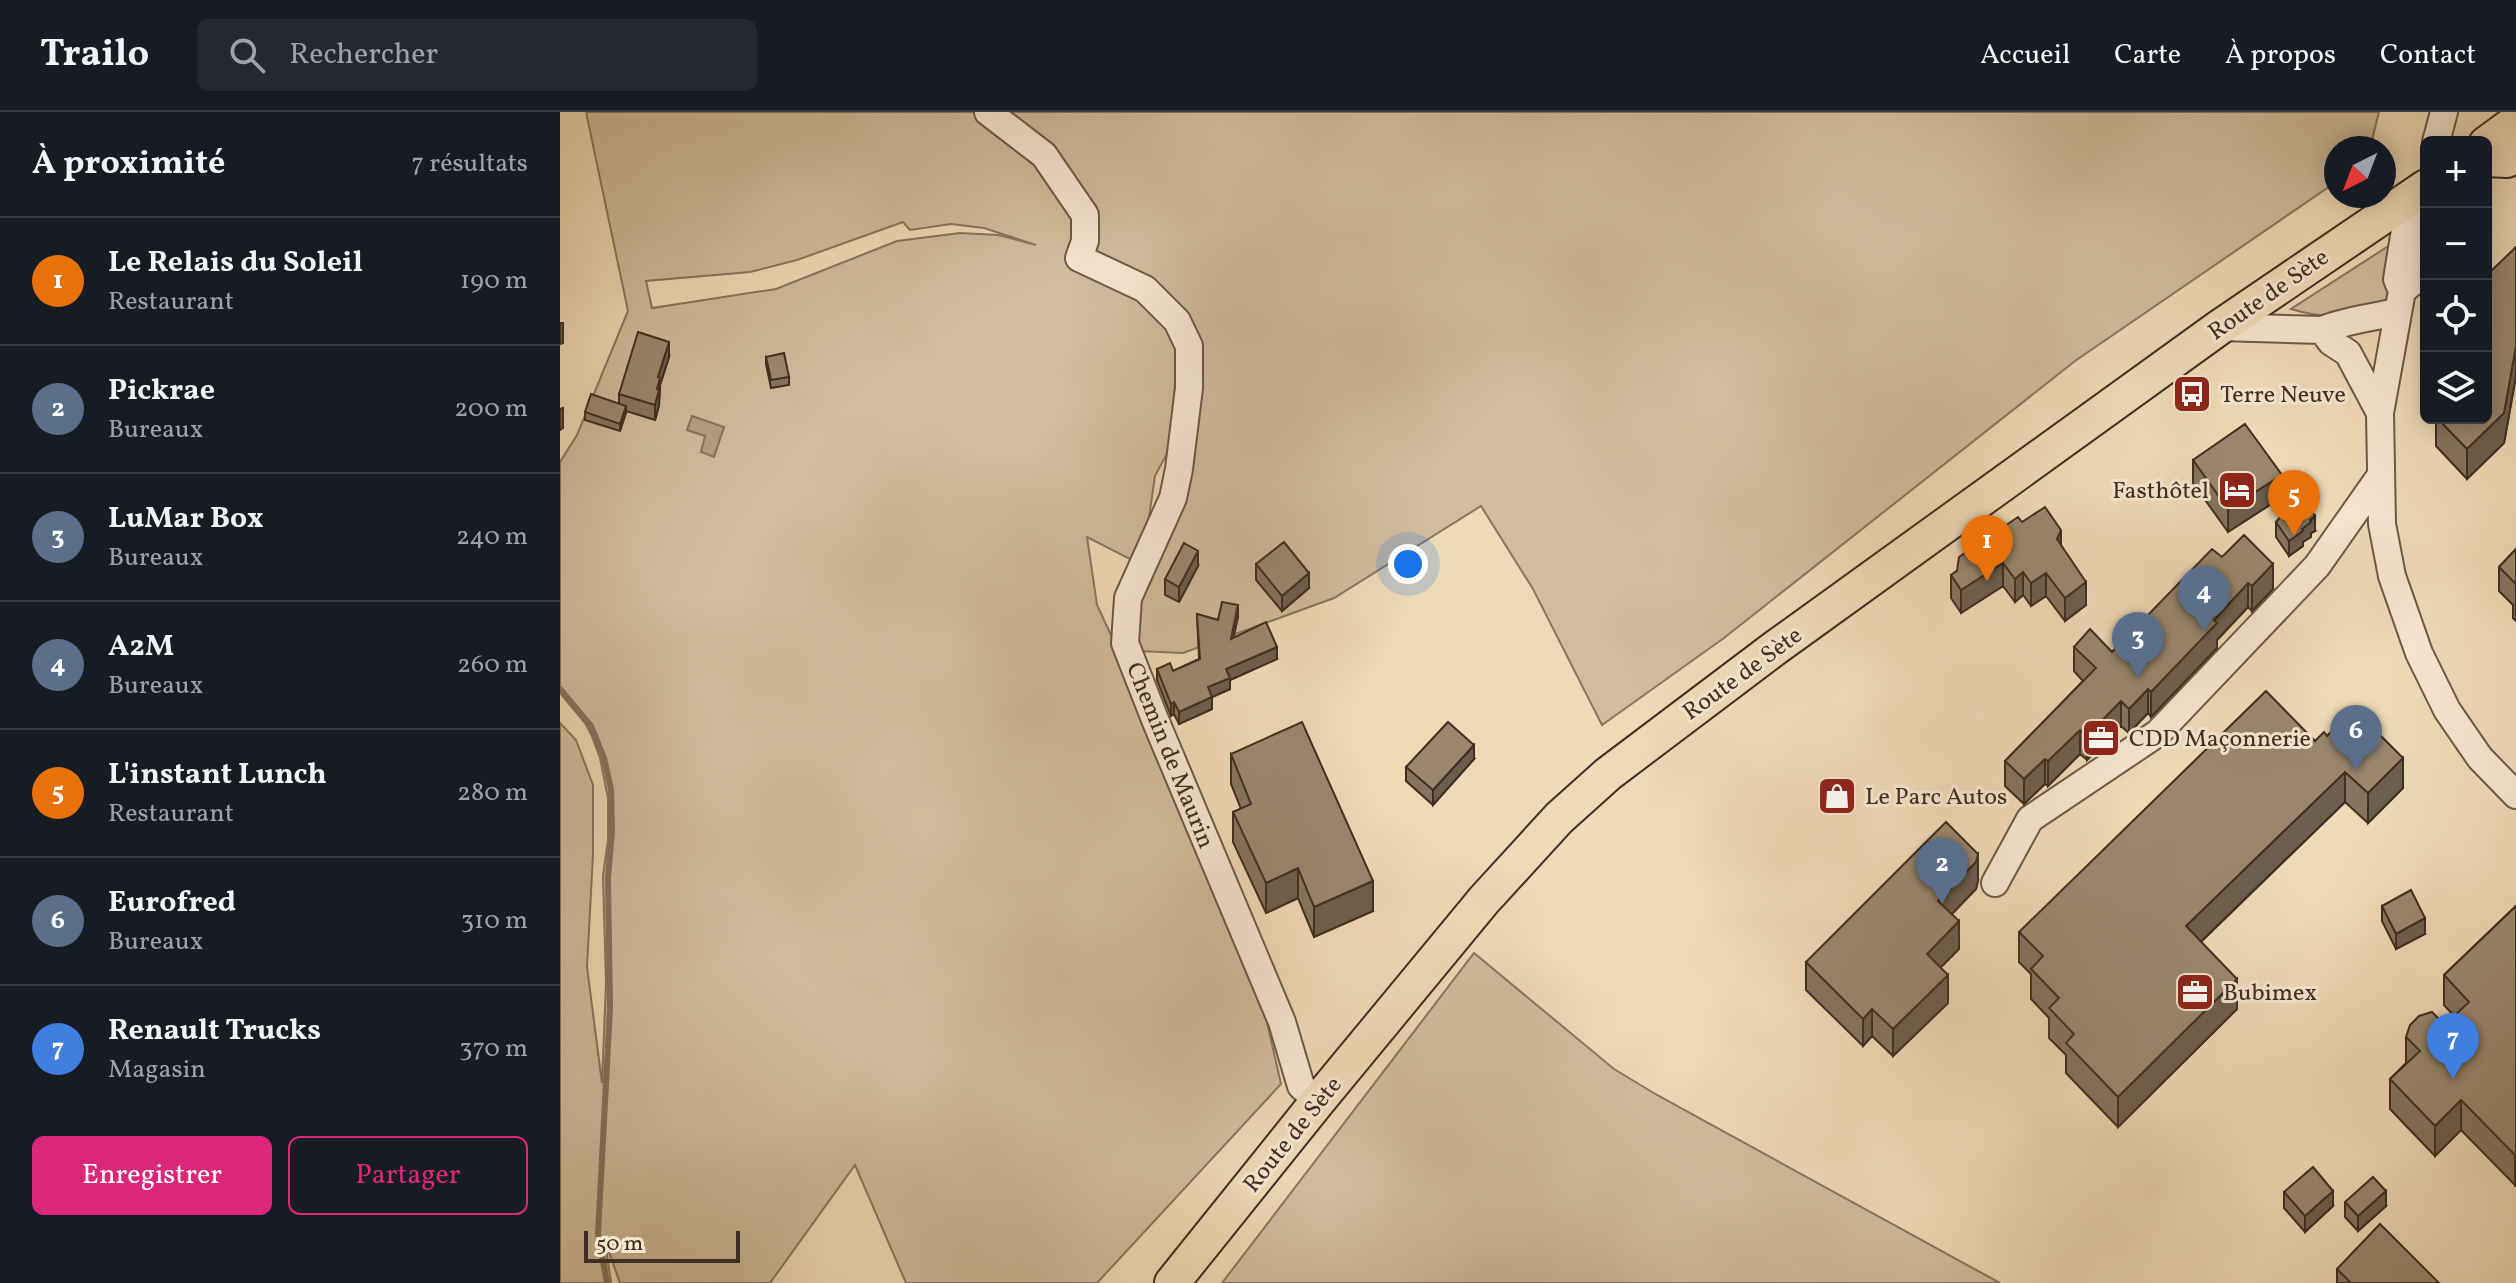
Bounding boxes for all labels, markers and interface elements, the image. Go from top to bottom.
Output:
search box [197,19,757,91]
text: Trailo [40,29,149,82]
icon: search [225,33,269,77]
text: Rechercher [289,34,438,76]
text: Accueil [1980,36,2070,75]
text: Carte [2114,36,2181,75]
text: À propos [2225,36,2336,75]
text: Contact [2380,36,2476,75]
north arrow [2324,136,2396,208]
map controls [2420,136,2492,424]
button: + [2420,136,2492,208]
text: À proximité [32,141,225,188]
text: 7 résultats [411,146,528,182]
button: − [2420,208,2492,280]
street label: Route de Sète [2202,241,2336,350]
text: Le Relais du Soleil [108,242,363,284]
text: 1 [53,263,63,299]
text: 190 m [460,263,528,299]
button: locate [2420,280,2492,352]
text: Restaurant [108,284,234,320]
button: layers [2420,352,2492,424]
text: Pickrae [108,370,215,412]
bus stop icon: Terre Neuve [2171,373,2213,415]
place label: Terre Neuve [2220,379,2346,413]
text: 2 [51,391,65,427]
text: 200 m [454,391,528,427]
text: Bureaux [108,412,203,448]
hotel icon: Fasthôtel [2216,469,2258,511]
pin: 5 [2268,470,2320,536]
place label: Fasthôtel [2112,475,2209,509]
text: LuMar Box [108,498,264,540]
pin: 1 [1961,515,2013,581]
text: 3 [51,519,65,555]
text: 240 m [456,519,528,555]
text: Bureaux [108,540,203,576]
your location [1388,544,1428,584]
pin: 4 [2178,566,2230,632]
pin: 3 [2112,612,2164,678]
street label: Route de Sète [1676,620,1810,730]
text: A2M [108,626,174,668]
text: 4 [50,647,66,683]
text: 260 m [457,647,528,683]
street label: Chemin de Maurin [1116,658,1222,854]
text: Bureaux [108,668,203,704]
pin: 6 [2330,705,2382,771]
office icon: CDD Maçonnerie [2080,717,2122,759]
place label: CDD Maçonnerie [2129,723,2311,757]
text: L'instant Lunch [108,754,327,796]
text: 5 [52,775,64,811]
text: 280 m [457,775,528,811]
shop icon: Le Parc Autos [1816,775,1858,817]
place label: Le Parc Autos [1865,781,2007,815]
text: Restaurant [108,796,234,832]
pin: 2 [1916,838,1968,904]
text: Eurofred [108,882,236,924]
text: 6 [51,903,65,939]
text: 310 m [461,903,528,939]
text: Bureaux [108,924,203,960]
office icon: Bubimex [2174,971,2216,1013]
place label: Bubimex [2223,977,2317,1011]
text: Renault Trucks [108,1010,321,1052]
pin: 7 [2427,1013,2479,1079]
text: 7 [52,1031,64,1067]
text: 370 m [459,1031,528,1067]
text: Magasin [108,1052,206,1088]
street label: Route de Sète [1236,1070,1351,1201]
button: Enregistrer [32,1136,272,1215]
button: Partager [288,1136,528,1215]
scale bar [584,1227,740,1263]
text: 50 m [596,1229,643,1260]

